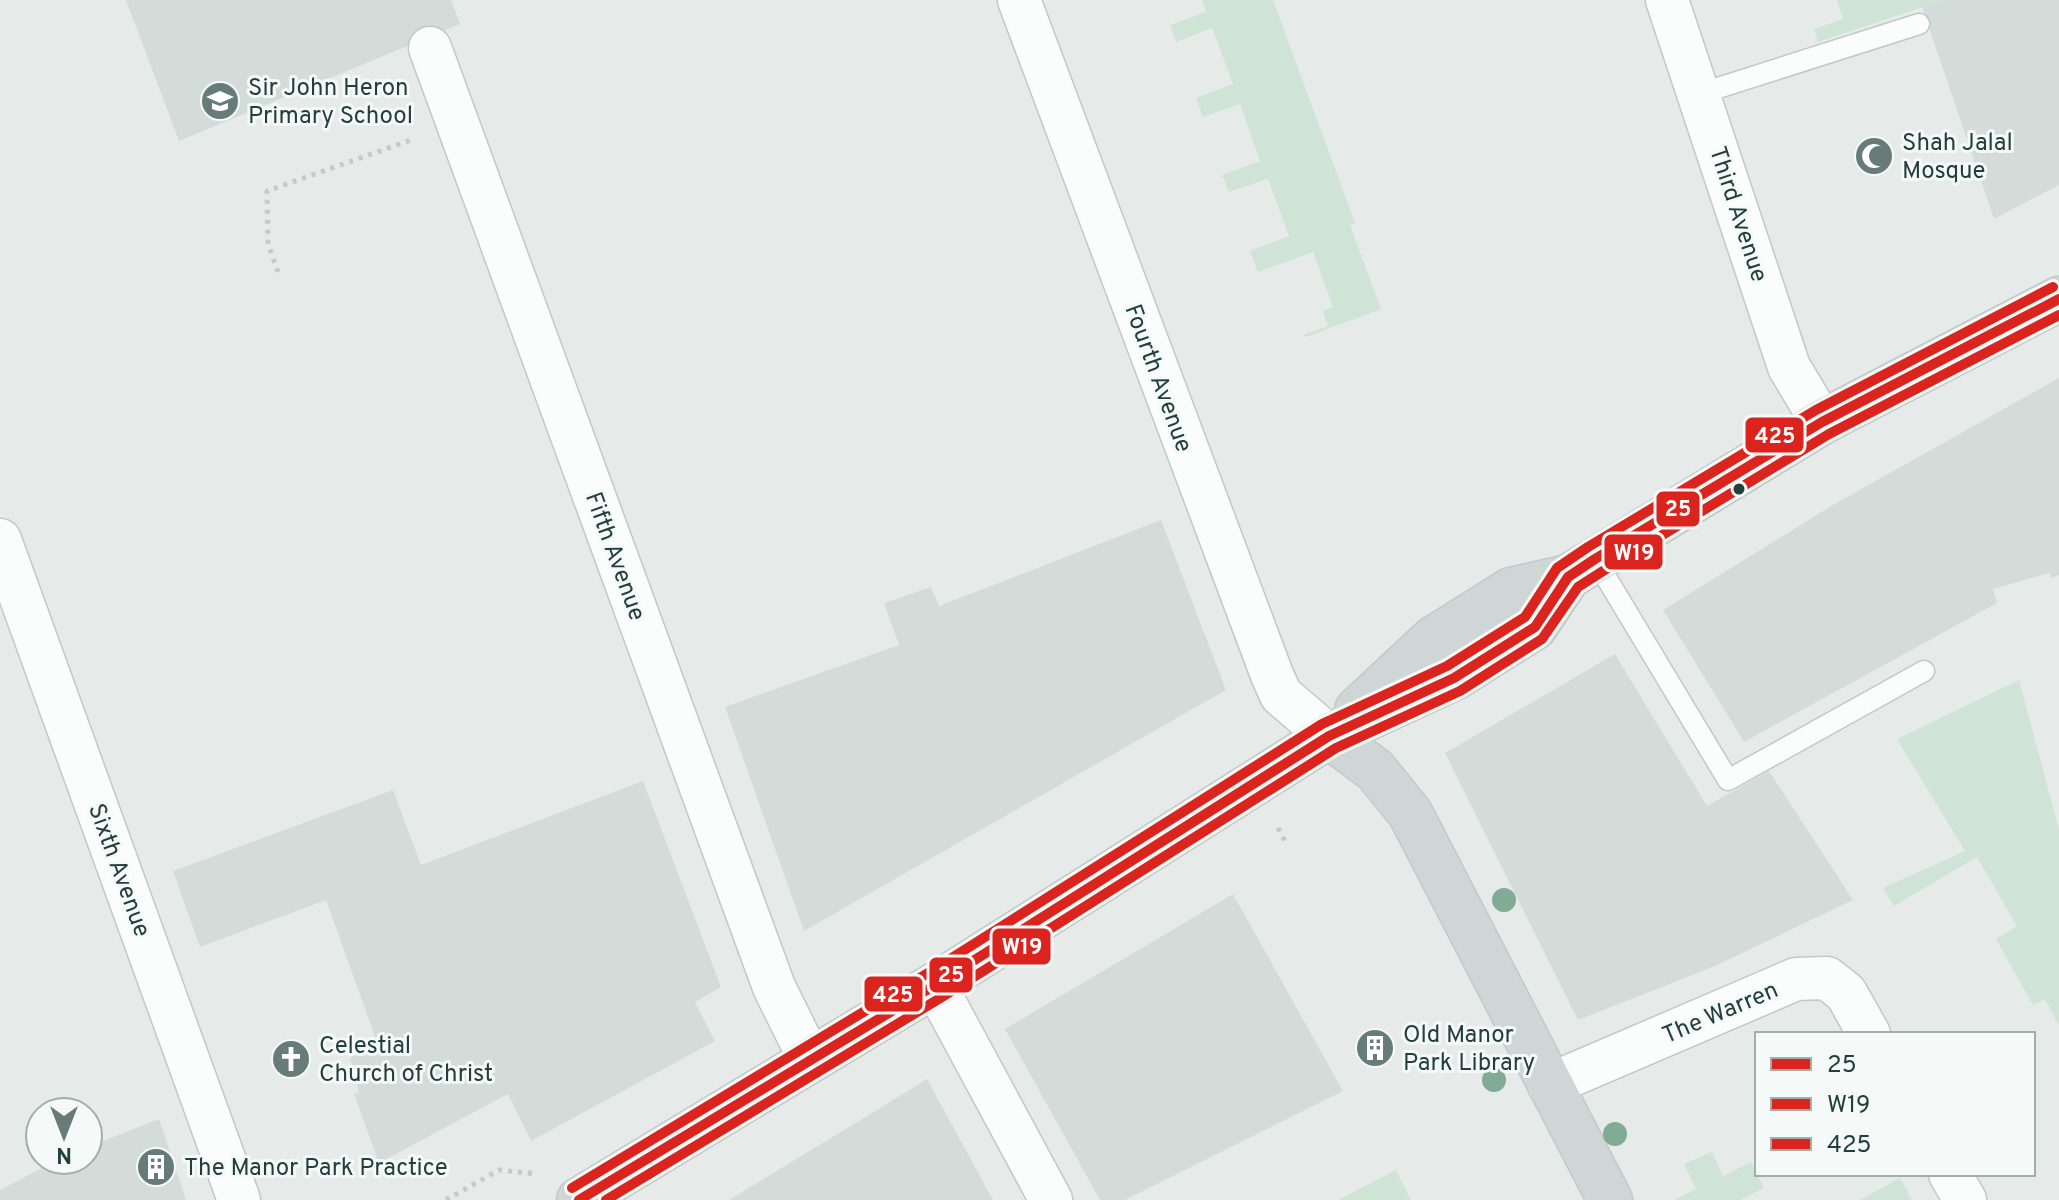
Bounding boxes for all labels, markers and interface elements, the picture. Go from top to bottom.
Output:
place label: Sir John Heron Primary School [248,74,413,132]
school or university icon: Sir John Heron Primary School [199,80,241,122]
place label: Shah Jalal Mosque [1902,129,2013,187]
mosque icon: Shah Jalal Mosque [1853,135,1895,177]
street label: Third Avenue [1701,143,1773,286]
street label: Fourth Avenue [1116,301,1198,457]
line badge: 425 [1744,416,1805,454]
text: 425 [1754,424,1796,451]
unlabelled marker [1731,481,1747,497]
street label: Fifth Avenue [577,488,651,625]
line badge: 25 [1655,490,1701,528]
text: 25 [1665,497,1691,524]
line badge: W19 [1603,533,1664,571]
text: W19 [1614,541,1654,568]
street label: Sixth Avenue [80,800,156,941]
line badge: W19 [991,927,1052,966]
text: W19 [1002,935,1042,962]
line badge: 25 [928,956,974,994]
text: 25 [938,963,964,990]
line badge: 425 [863,975,924,1013]
street label: The Warren [1658,976,1783,1052]
text: 425 [872,983,914,1010]
place label: Old Manor Park Library [1403,1021,1535,1079]
building icon: Old Manor Park Library [1354,1027,1396,1069]
place label: Celestial Church of Christ [319,1032,493,1090]
legend [1755,1032,2035,1176]
church icon: Celestial Church of Christ [270,1038,312,1080]
text: 25 [1827,1051,1857,1081]
text: W19 [1827,1091,1870,1121]
north arrow [24,1096,104,1176]
text: 425 [1827,1131,1872,1161]
text: N [56,1140,72,1167]
building icon: The Manor Park Practice [135,1146,177,1188]
place label: The Manor Park Practice [184,1154,448,1184]

